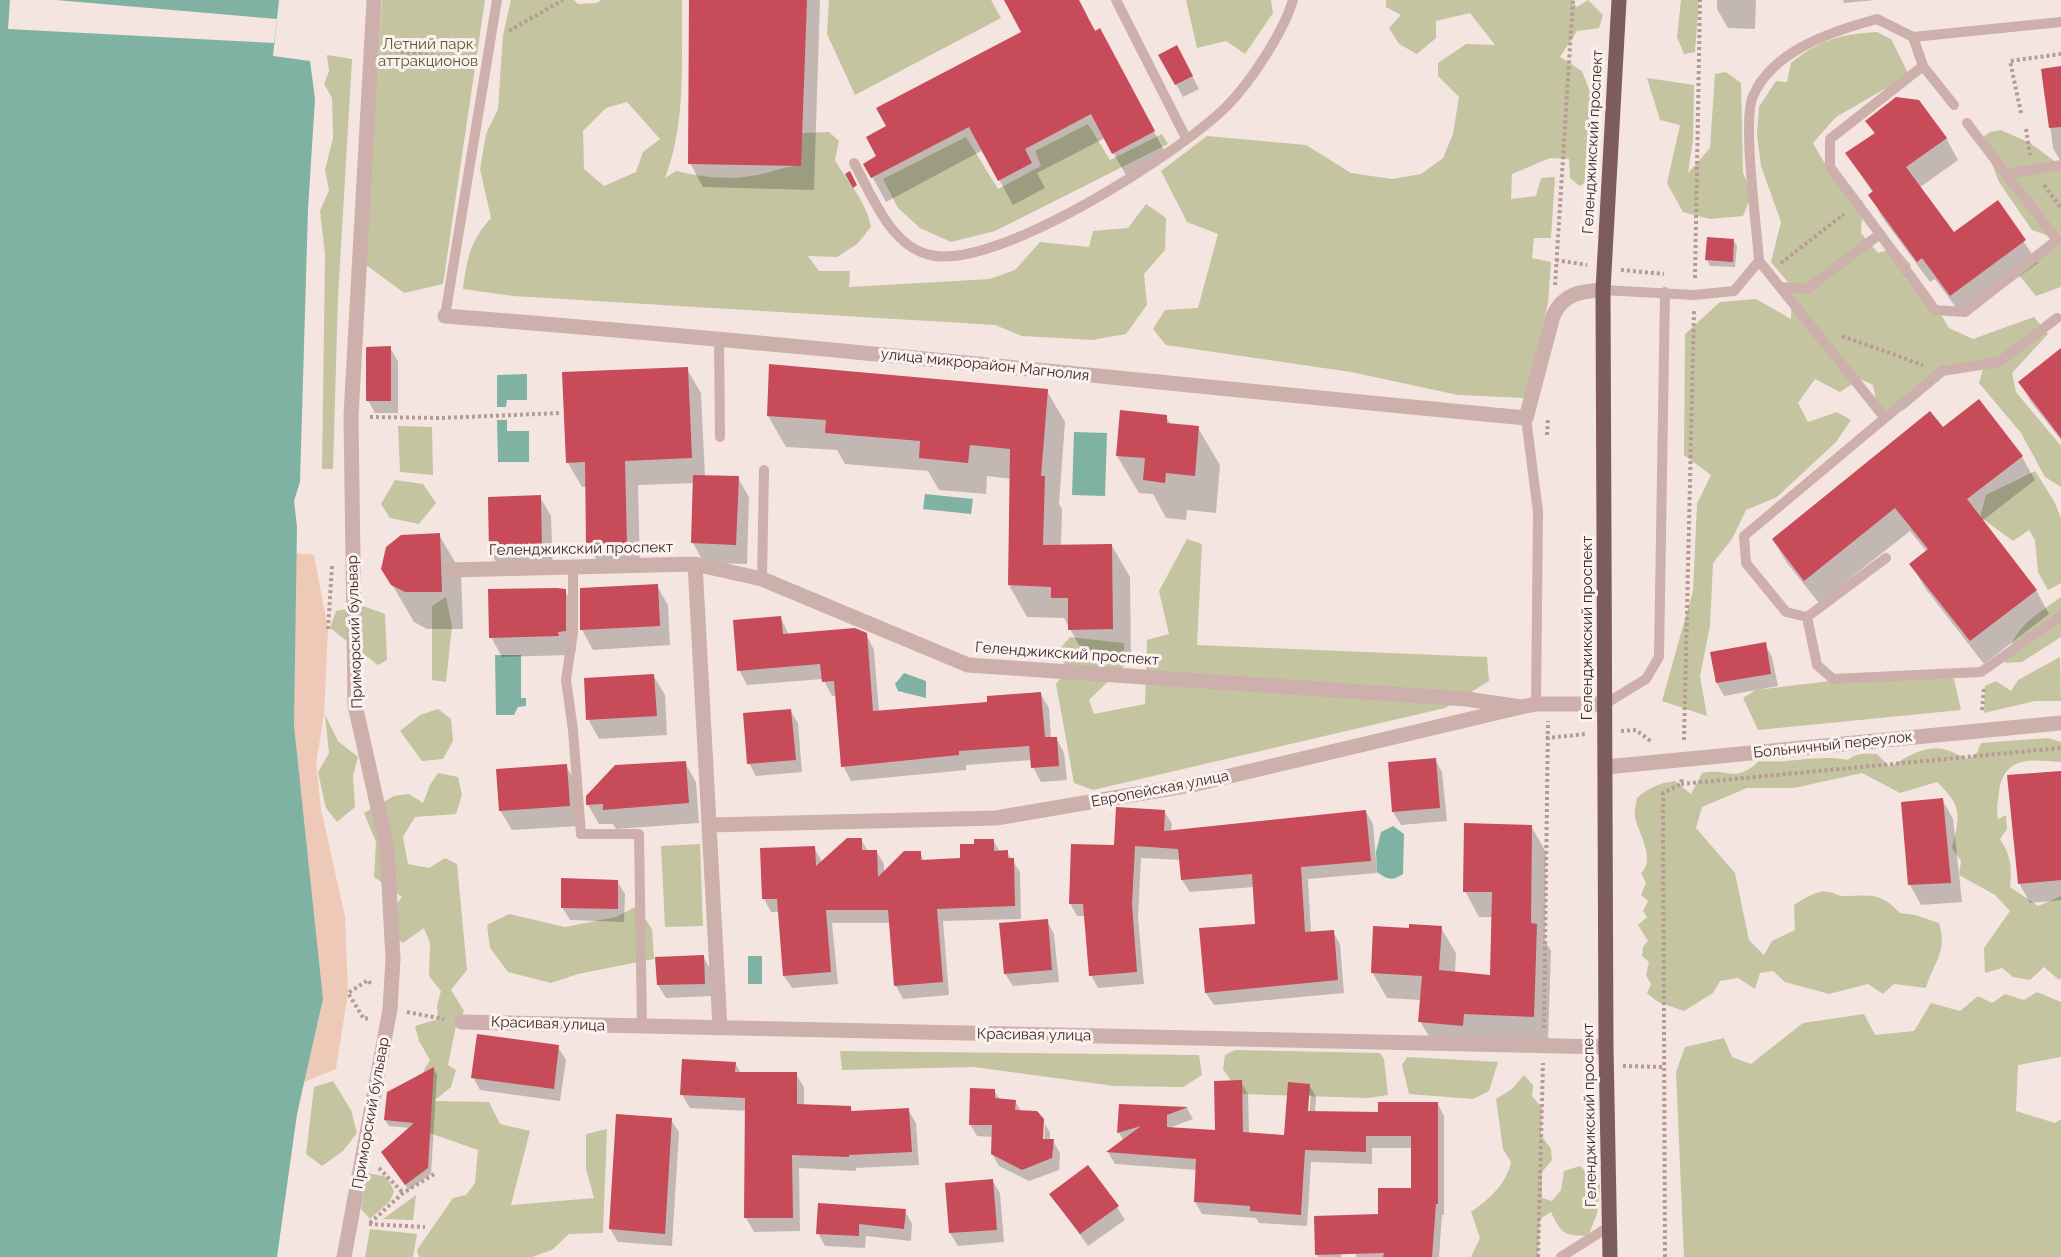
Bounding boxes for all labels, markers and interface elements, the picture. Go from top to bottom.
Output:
park label: Летний парк аттракционов [378,35,478,70]
street label: Геленджикский проспект [1579,49,1607,235]
street label: улица микрорайон Магнолия [880,345,1090,385]
street label: Геленджикский проспект [1578,536,1596,720]
street label: Геленджикский проспект [489,538,673,560]
street label: Приморский бульвар [343,555,367,709]
street label: Геленджикский проспект [974,639,1160,669]
street label: Больничный переулок [1752,728,1914,762]
street label: Европейская улица [1090,767,1230,811]
street label: Красивая улица [491,1013,605,1035]
street label: Геленджикский проспект [1579,1023,1601,1207]
street label: Красивая улица [977,1025,1091,1045]
street label: Приморский бульвар [349,1036,393,1190]

